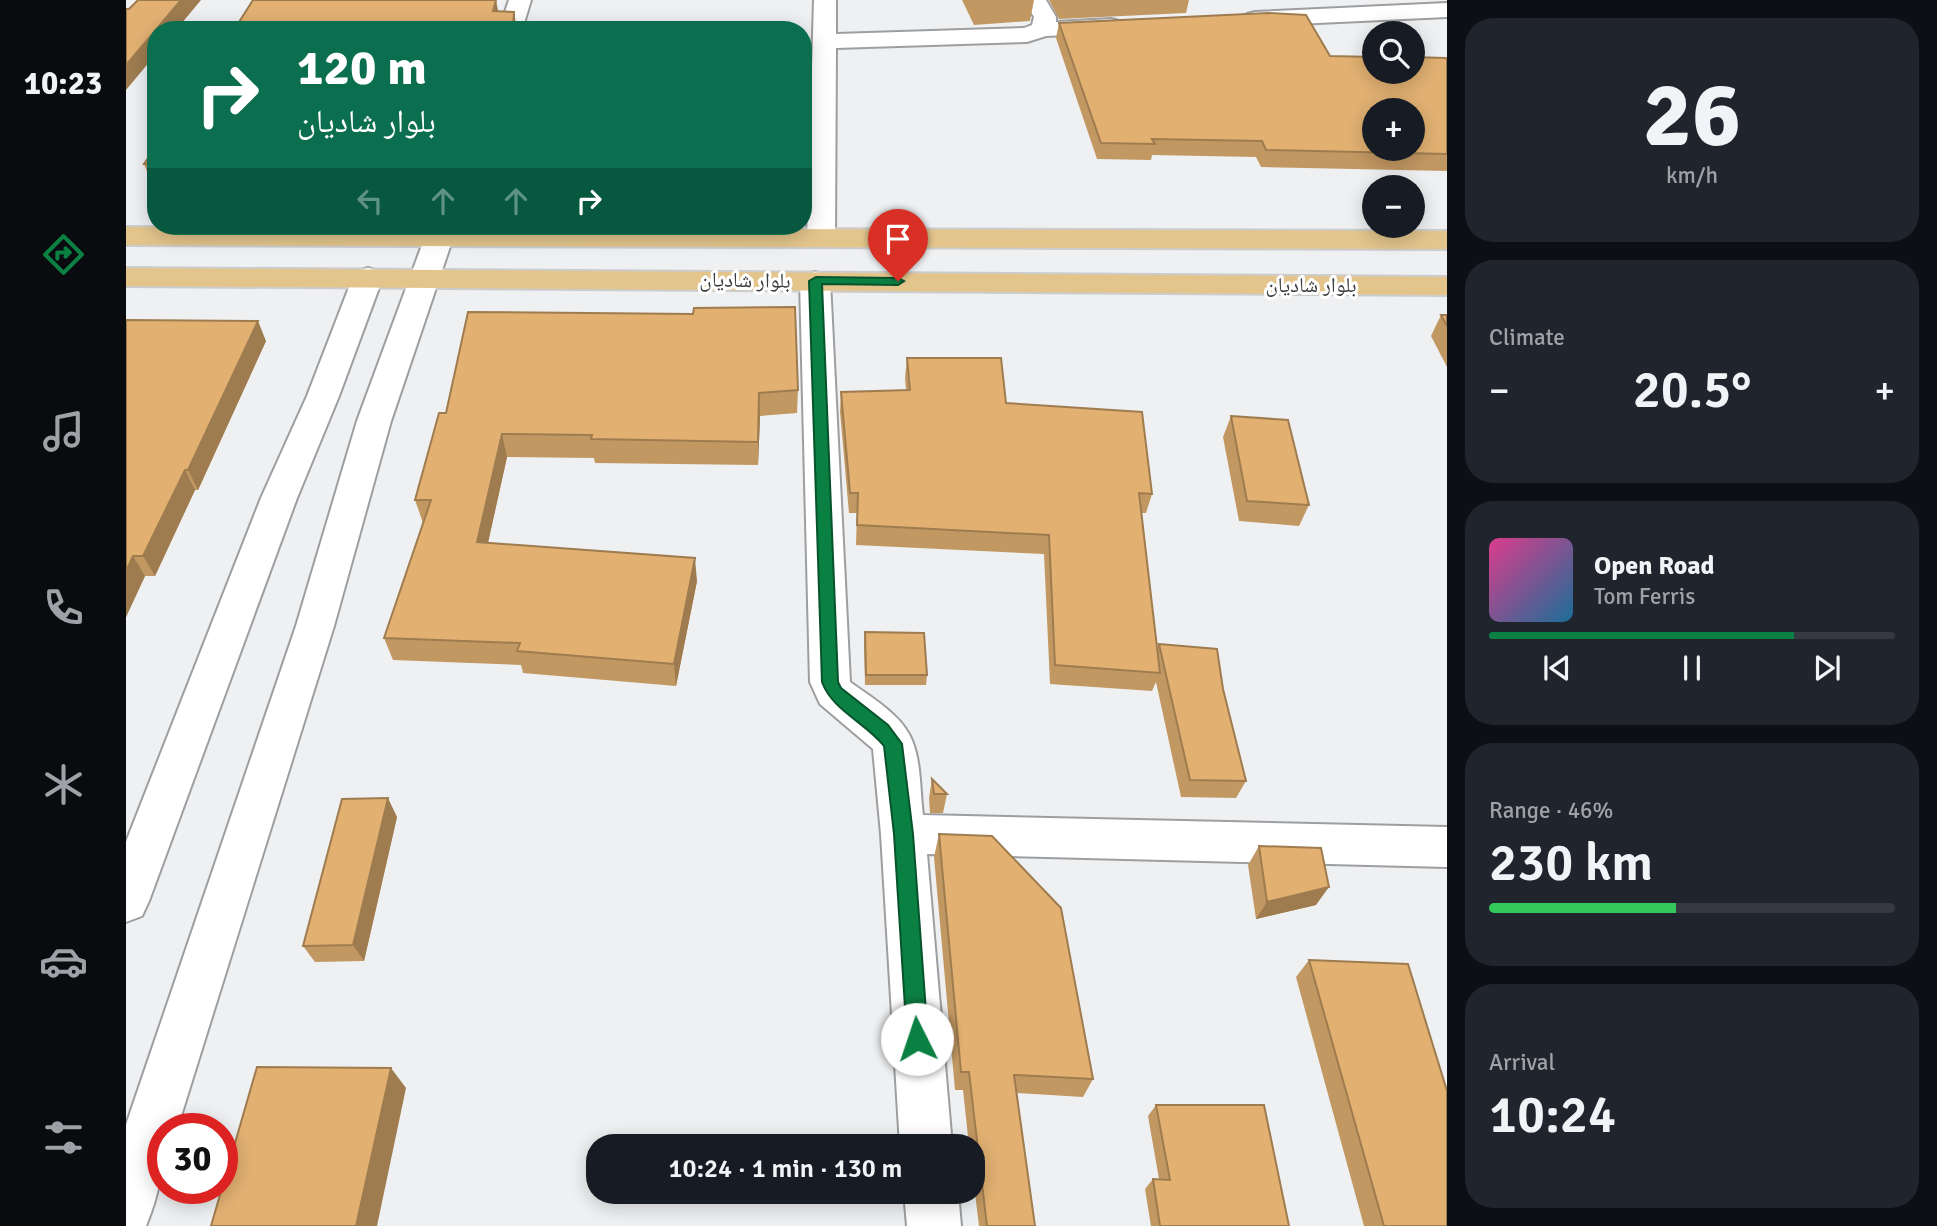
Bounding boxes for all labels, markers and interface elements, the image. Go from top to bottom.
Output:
map controls [1362,21,1425,238]
button: search [1362,21,1425,84]
text: 120 m [297,38,427,98]
icon: right [182,49,273,140]
text: 26 [1643,59,1741,172]
text: 10:23 [24,64,102,103]
button: + [1362,98,1425,161]
text: بلوار شادیان [297,102,436,141]
text: km/h [1666,161,1718,190]
button: − [1362,175,1425,238]
icon: left [351,182,389,220]
icon: ahead [424,182,462,220]
icon: ahead [497,182,535,220]
icon: right [570,182,608,220]
pin [868,209,928,281]
icon: arrive [879,220,917,258]
icon: directions [39,230,88,279]
street label: بلوار شادیان [699,266,791,294]
street label: بلوار شادیان [1265,272,1357,298]
text: Climate [1489,323,1565,352]
text: 20.5° [1633,358,1751,422]
text: − [1489,367,1510,414]
text: + [1874,367,1895,414]
icon: music [39,407,88,456]
text: Open Road [1594,550,1715,582]
text: Tom Ferris [1594,582,1695,611]
icon: phone [39,583,88,632]
icon: previous [1538,649,1576,687]
icon: pause [1673,649,1711,687]
icon: next [1808,649,1846,687]
icon: climate [39,760,88,809]
text: Range · 46% [1489,796,1613,825]
text: 230 km [1489,831,1653,895]
icon: car [39,937,88,986]
position arrow [880,1002,954,1076]
text: Arrival [1489,1048,1555,1077]
text: 10:24 [1489,1083,1616,1147]
icon: filters [39,1113,88,1162]
speed limit sign: 30 [147,1113,238,1204]
text: 10:24 · 1 min · 130 m [669,1153,902,1185]

